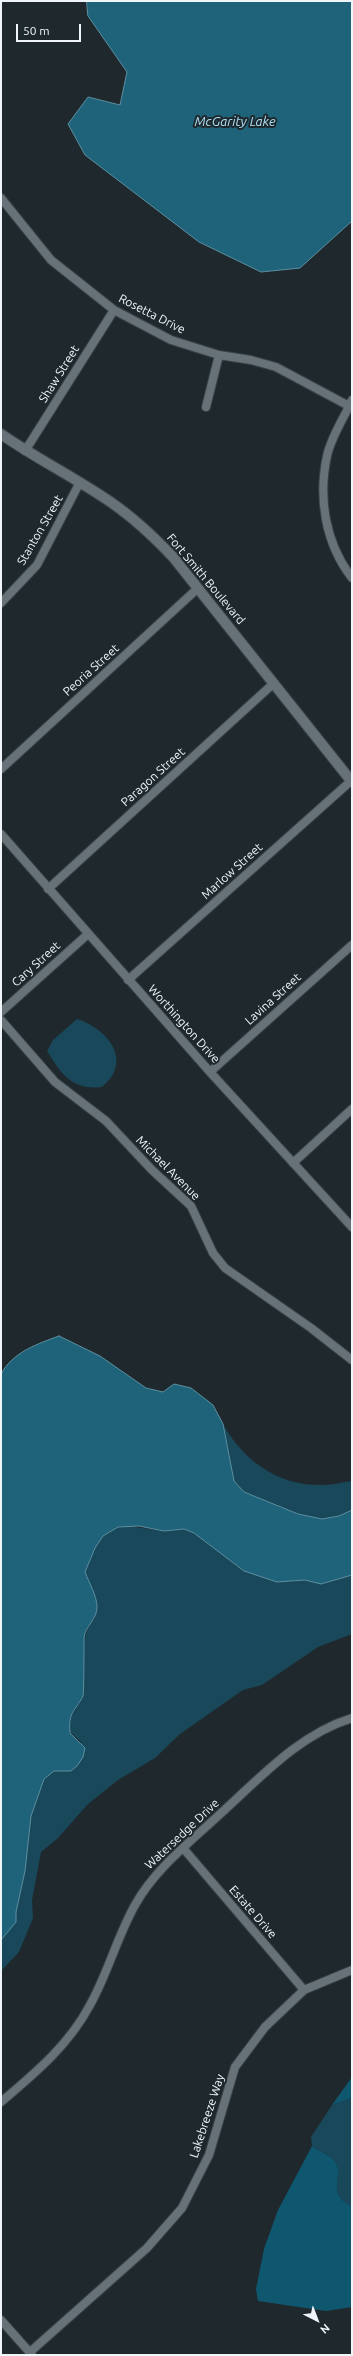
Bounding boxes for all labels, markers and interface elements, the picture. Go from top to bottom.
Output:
scale bar [18,16,83,42]
text: 50 m [23,24,50,37]
water label: McGarity Lake [195,114,275,130]
street label: Rosetta Drive [116,291,188,337]
street label: Shaw Street [36,343,82,405]
street label: Stanton Street [14,492,66,568]
street label: Fort Smith Boulevard [164,531,248,627]
street label: Peoria Street [60,641,122,699]
street label: Paragon Street [118,745,188,809]
street label: Marlow Street [199,840,265,902]
street label: Cary Street [9,938,63,990]
street label: Lavina Street [242,970,304,1028]
street label: Worthington Drive [145,982,223,1066]
street label: Michael Avenue [133,1133,203,1203]
street label: Watersedge Drive [142,1796,222,1872]
street label: Estate Drive [226,1883,280,1941]
street label: Lakebreeze Way [187,2072,227,2160]
north arrow [297,2300,337,2340]
text: N [318,2322,332,2336]

